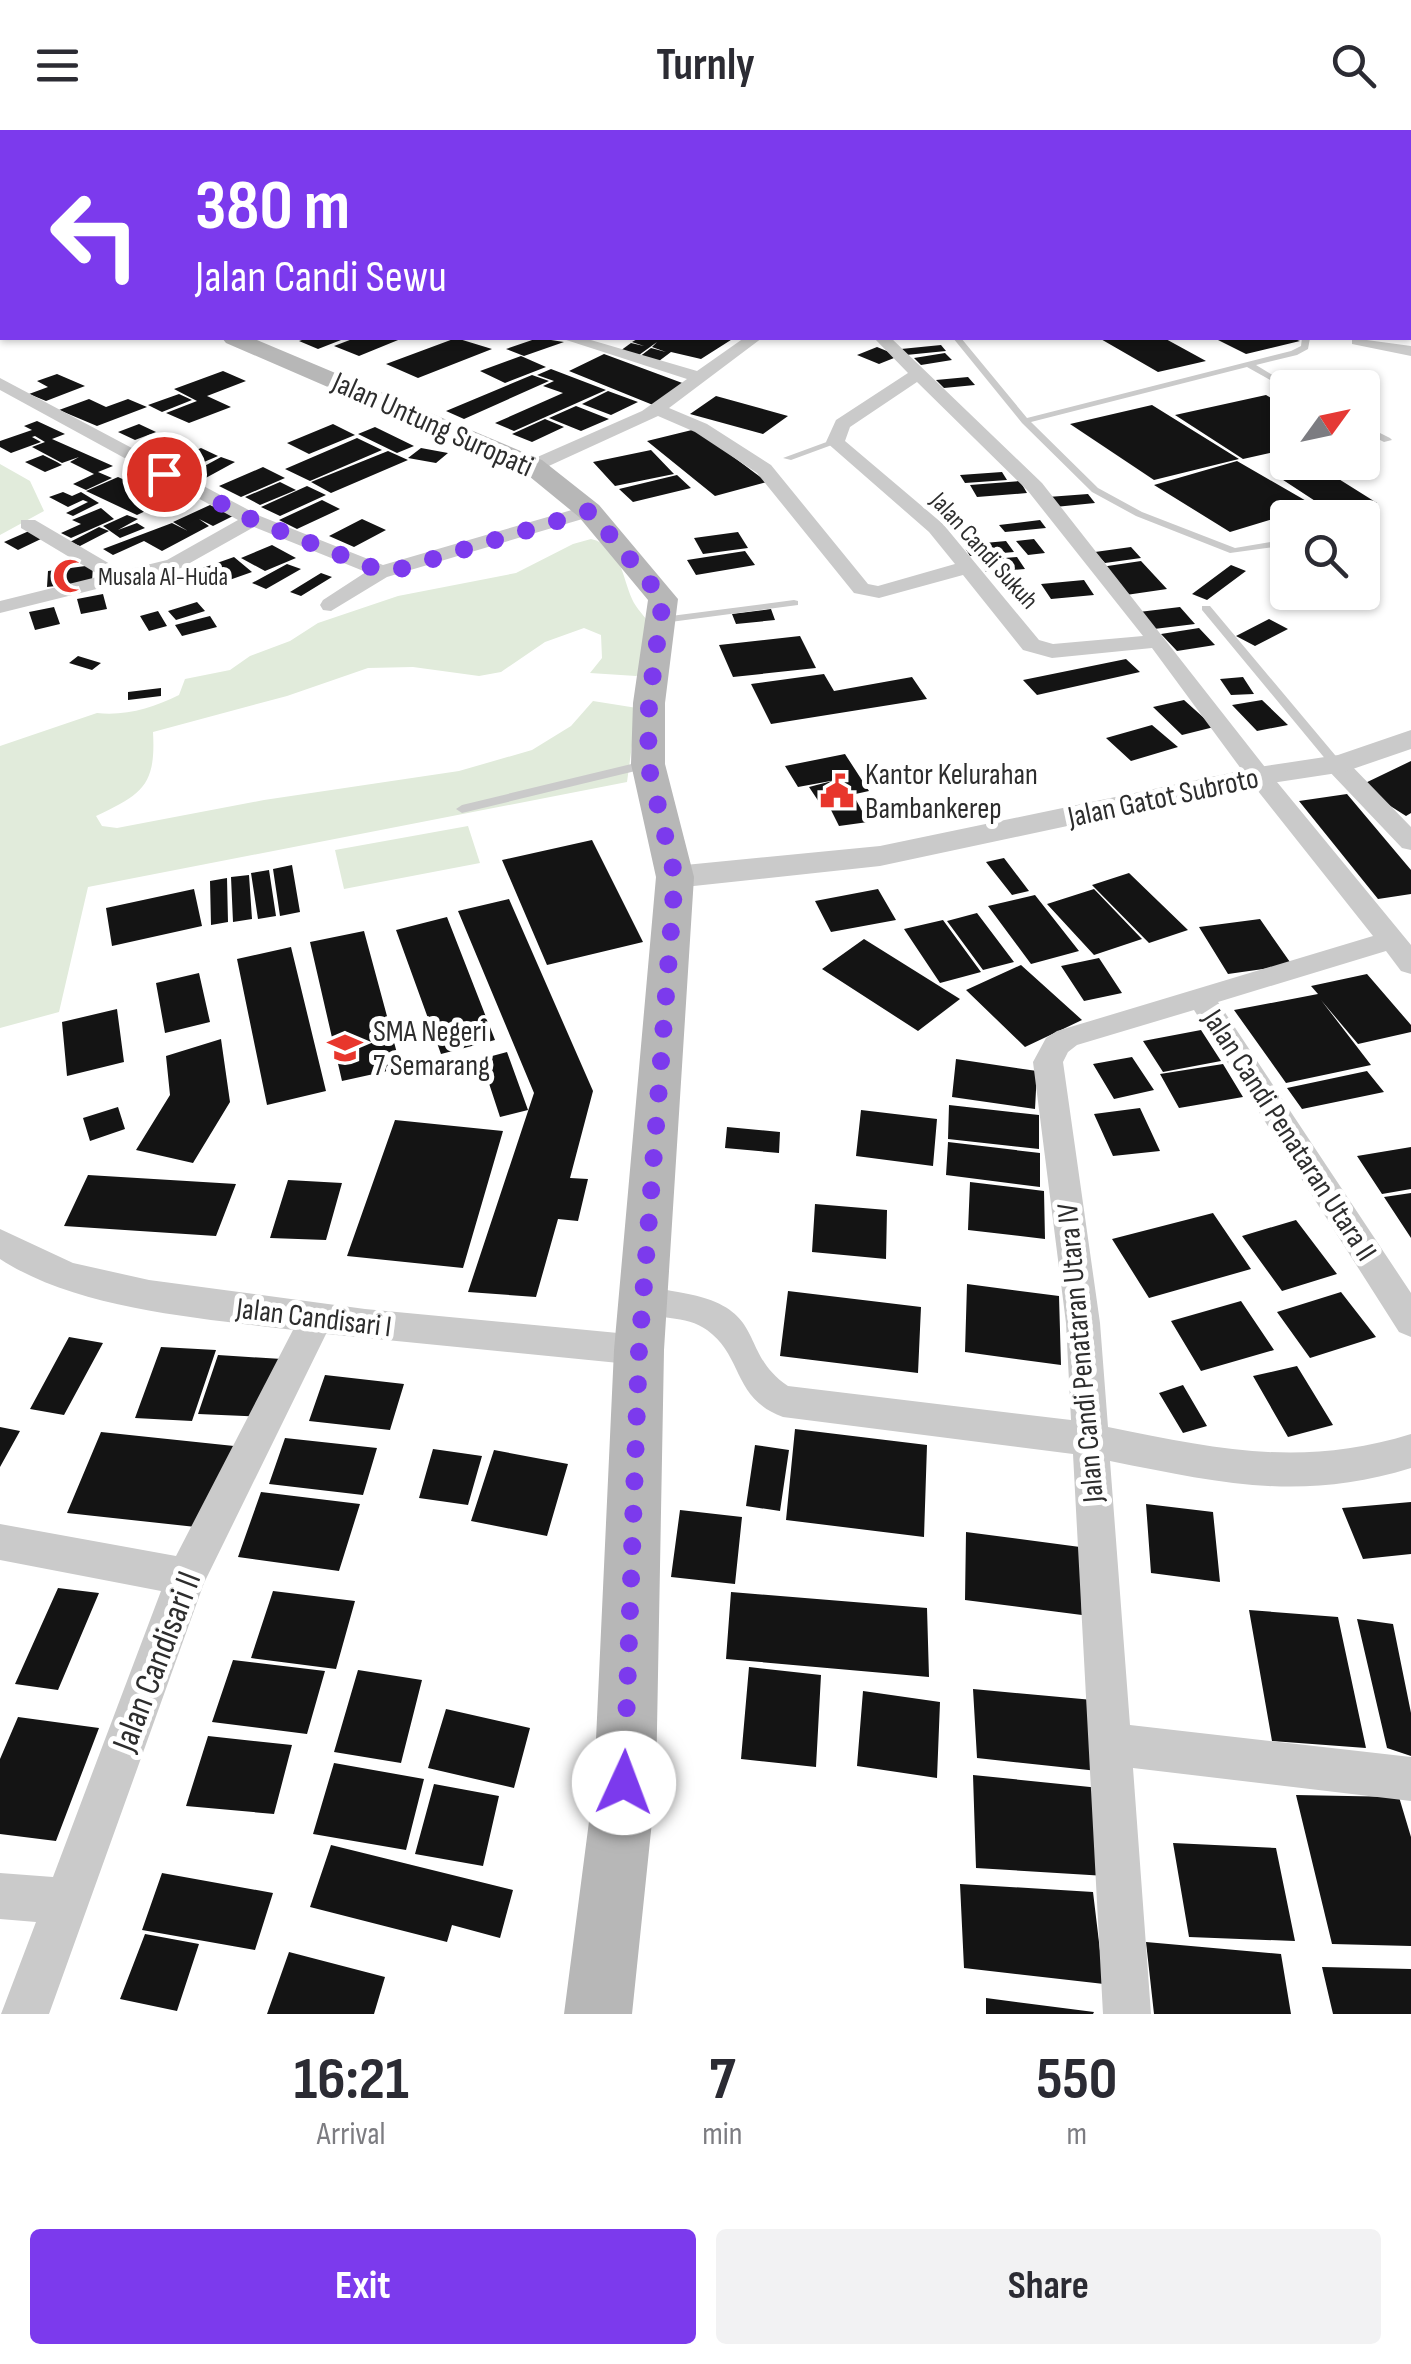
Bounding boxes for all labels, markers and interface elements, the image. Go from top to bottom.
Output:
icon: menu [30,38,85,93]
text: Turnly [656,38,755,93]
icon: search [1326,38,1381,93]
text: 380 m [195,165,350,249]
icon: left [30,170,160,300]
text: Jalan Candi Sewu [195,250,447,305]
street label: Jalan Untung Suropati [326,364,539,485]
north arrow [1270,370,1380,480]
map controls [1270,370,1380,610]
pin [122,432,207,517]
icon: arrive [137,447,192,502]
street label: Jalan Candi Sukuh [923,485,1044,616]
button: search [1270,500,1380,610]
mosque icon: Musala Al-Huda [51,557,89,595]
place label: Musala Al-Huda [98,562,228,593]
place label: Kantor Kelurahan Bambankerep [865,757,1038,827]
street label: Jalan Gatot Subroto [1064,760,1262,836]
public building icon: Kantor Kelurahan Bambankerep [818,772,856,810]
street label: Jalan Candi Penataran Utara II [1194,1002,1384,1268]
place label: SMA Negeri 7 Semarang [373,1014,490,1084]
school or university icon: SMA Negeri 7 Semarang [326,1029,364,1067]
street label: Jalan Candi Penataran Utara IV [1050,1201,1112,1505]
street label: Jalan Candisari I [233,1290,394,1345]
street label: Jalan Candisari II [103,1565,211,1759]
position arrow [572,1731,676,1835]
text: 16:21 [294,2044,409,2116]
text: 7 [709,2044,735,2116]
text: 550 [1036,2044,1117,2116]
text: Arrival [317,2115,386,2154]
text: min [702,2115,743,2154]
text: m [1066,2115,1087,2154]
button: Exit [30,2229,696,2344]
button: Share [716,2229,1381,2344]

